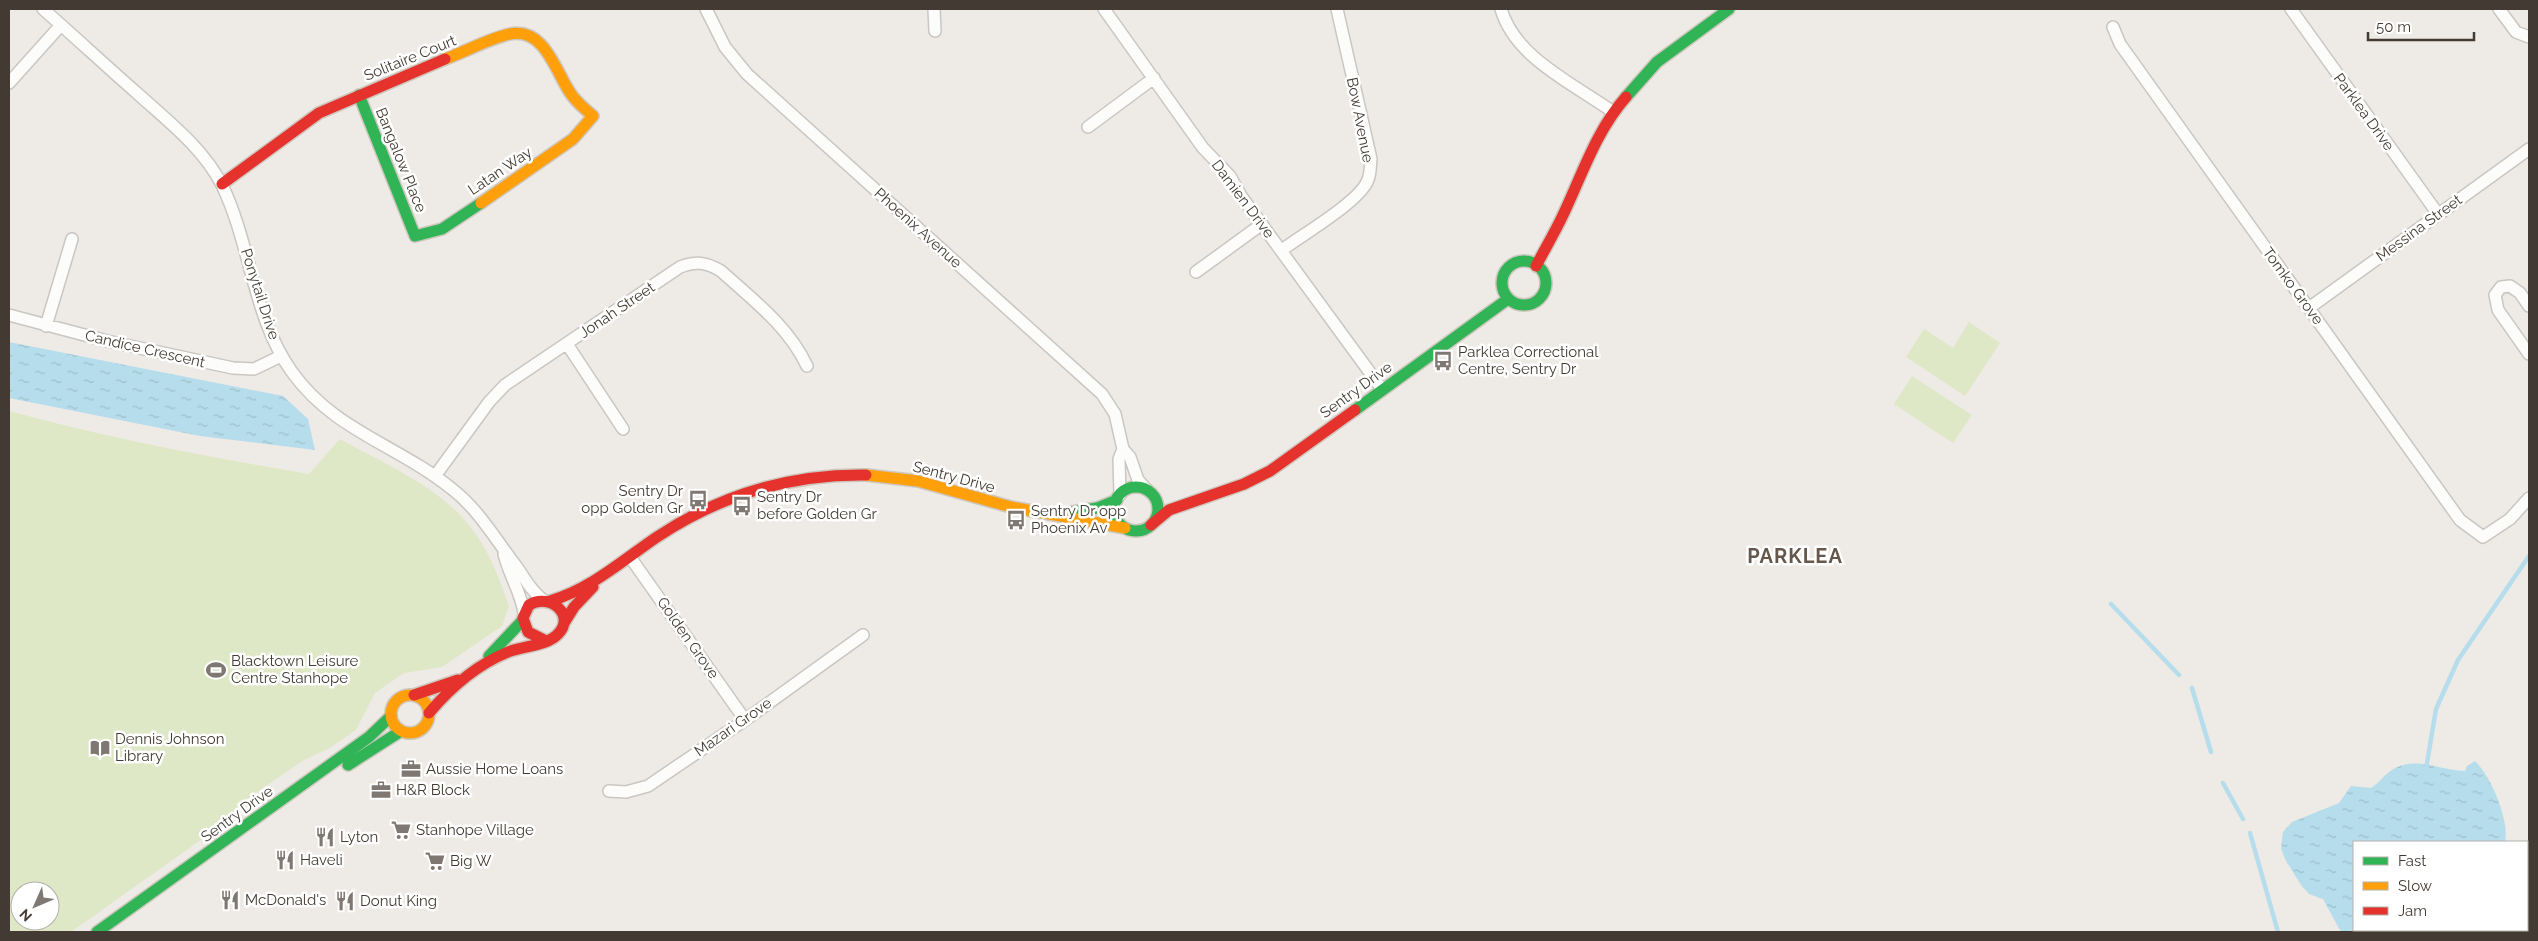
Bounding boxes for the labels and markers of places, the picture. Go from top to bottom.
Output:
place label: Parklea Correctional Centre, Sentry Dr [1458,343,1599,378]
bus stop icon: Parklea Correctional Centre, Sentry Dr [1432,350,1454,372]
place label: Sentry Dr opp Golden Gr [581,482,684,517]
place label: Sentry Dr before Golden Gr [757,488,877,523]
bus stop icon: Sentry Dr opp Golden Gr [687,489,709,511]
bus stop icon: Sentry Dr before Golden Gr [731,495,753,517]
place label: Sentry Dr opp Phoenix Av [1031,502,1126,537]
bus stop icon: Sentry Dr opp Phoenix Av [1005,509,1027,531]
place label: Blacktown Leisure Centre Stanhope [231,652,359,687]
sports icon: Blacktown Leisure Centre Stanhope [205,659,227,681]
place label: Dennis Johnson Library [115,730,224,765]
library icon: Dennis Johnson Library [89,737,111,759]
office icon: Aussie Home Loans [400,758,422,780]
place label: Aussie Home Loans [426,760,563,778]
office icon: H&R Block [370,779,392,801]
place label: H&R Block [396,781,470,799]
supermarket icon: Stanhope Village [390,819,412,841]
place label: Stanhope Village [416,821,534,839]
restaurant icon: Lyton [314,826,336,848]
place label: Lyton [340,828,378,846]
restaurant icon: Haveli [274,849,296,871]
supermarket icon: Big W [424,850,446,872]
place label: Haveli [300,851,343,869]
place label: Big W [450,852,492,870]
restaurant icon: McDonald's [219,889,241,911]
restaurant icon: Donut King [334,890,356,912]
place label: McDonald's [245,891,326,909]
place label: Donut King [360,892,437,910]

